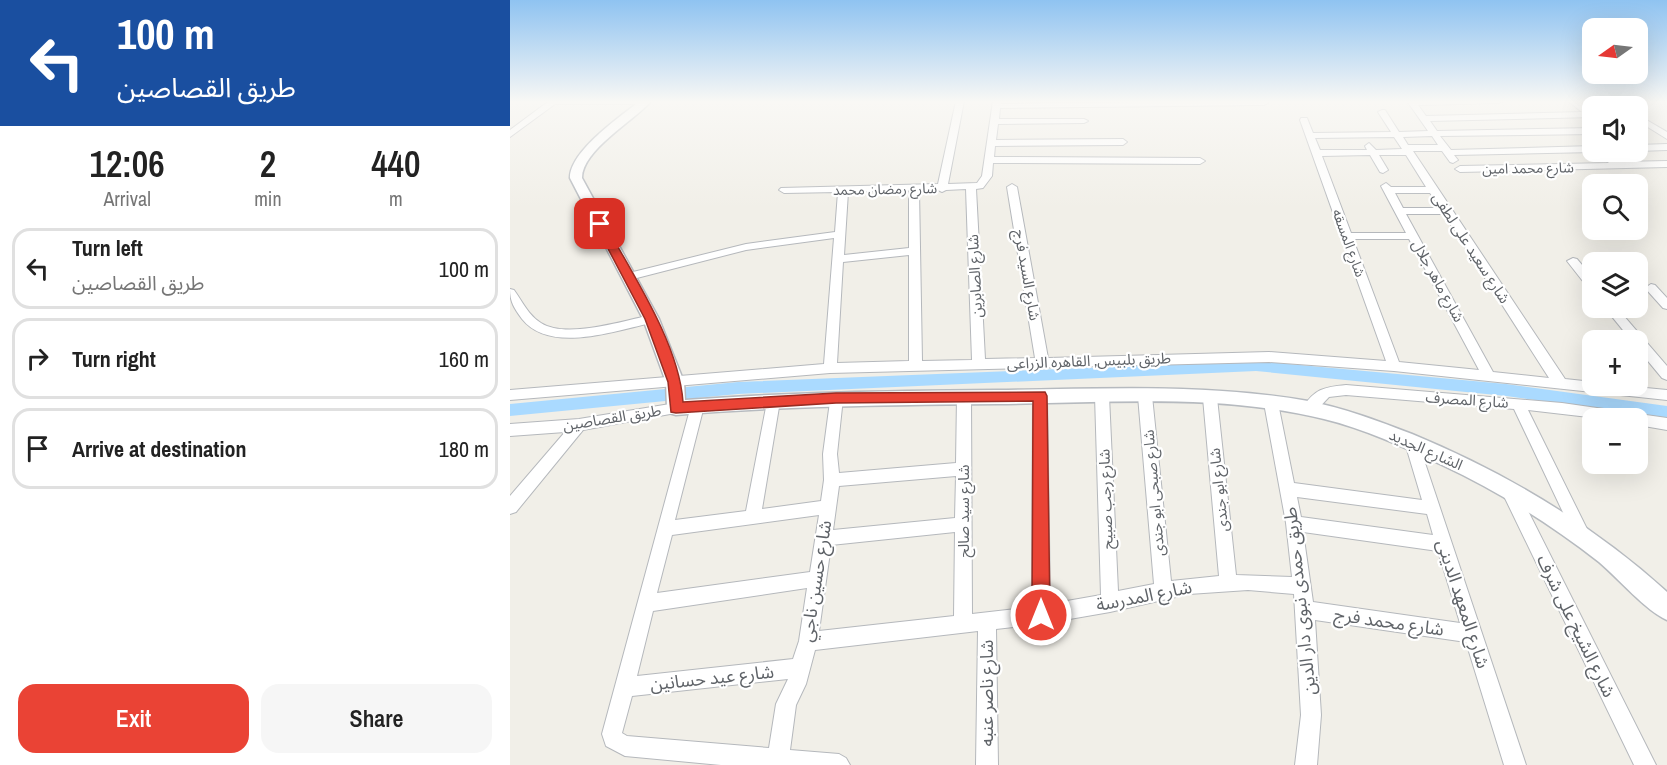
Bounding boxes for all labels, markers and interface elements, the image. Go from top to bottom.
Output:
text: 100 m [117,6,215,62]
north arrow [1582,18,1648,84]
map controls [1582,18,1648,474]
icon: left [18,24,96,102]
text: طريق القصاصين [117,69,296,105]
button: sound [1582,96,1648,162]
text: 12:06 [90,140,165,188]
text: 2 [260,140,276,188]
text: 440 [371,140,420,188]
street label: شارع محمد امين [1482,158,1574,180]
button: search [1582,174,1648,240]
street label: شارع رمضان محمد [833,179,937,201]
text: Arrival [103,185,151,212]
text: min [254,185,282,212]
text: m [389,185,403,212]
street label: شارع سعيد على لطفى [1426,188,1515,309]
pin [574,198,625,249]
street label: شارع المسقه [1326,206,1370,280]
icon: arrive [583,207,616,240]
street label: شارع السيد فرج [1007,228,1046,323]
text: Turn left [72,233,143,263]
street label: شارع الصابرين [962,233,989,318]
street label: شارع ماهر جلال [1405,236,1470,327]
icon: left [21,252,54,285]
button: layers [1582,252,1648,318]
text: 100 m [439,254,489,284]
text: طريق القصاصين [72,269,204,296]
button: + [1582,330,1648,396]
icon: right [21,342,54,375]
text: Turn right [72,344,156,374]
text: 160 m [439,344,489,374]
street label: طريق بلبيس, القاهره الزراعى [1007,347,1171,374]
street label: شارع المصرف [1425,386,1510,415]
street label: طريق القصاصين [561,399,663,436]
button: − [1582,408,1648,474]
street label: الشارع الجديد [1385,424,1466,477]
street label: شارع صبحى ابو جندى [1137,429,1171,557]
icon: arrive [21,432,54,465]
text: Arrive at destination [72,434,246,464]
text: 180 m [439,434,489,464]
street label: شارع ابو جندى [1204,447,1235,533]
street label: شارع رجب صبيح [1093,448,1120,549]
street label: شارع سيد صالح [953,464,976,557]
street label: طريق حمدى نبوى دار الدين [1277,506,1322,696]
street label: شارع حسين ناجي [794,518,839,644]
street label: شارع المعهد الدينى [1429,536,1496,672]
street label: شارع الشيخ على شرف [1529,550,1622,702]
street label: شارع المدرسة [1094,574,1194,619]
position arrow [1009,583,1073,647]
street label: شارع محمد فرج [1332,601,1446,644]
street label: شارع ناصر عنبه [974,640,1001,746]
street label: شارع عيد حسانين [649,659,775,698]
button: Exit [18,684,249,753]
button: Share [261,684,492,753]

